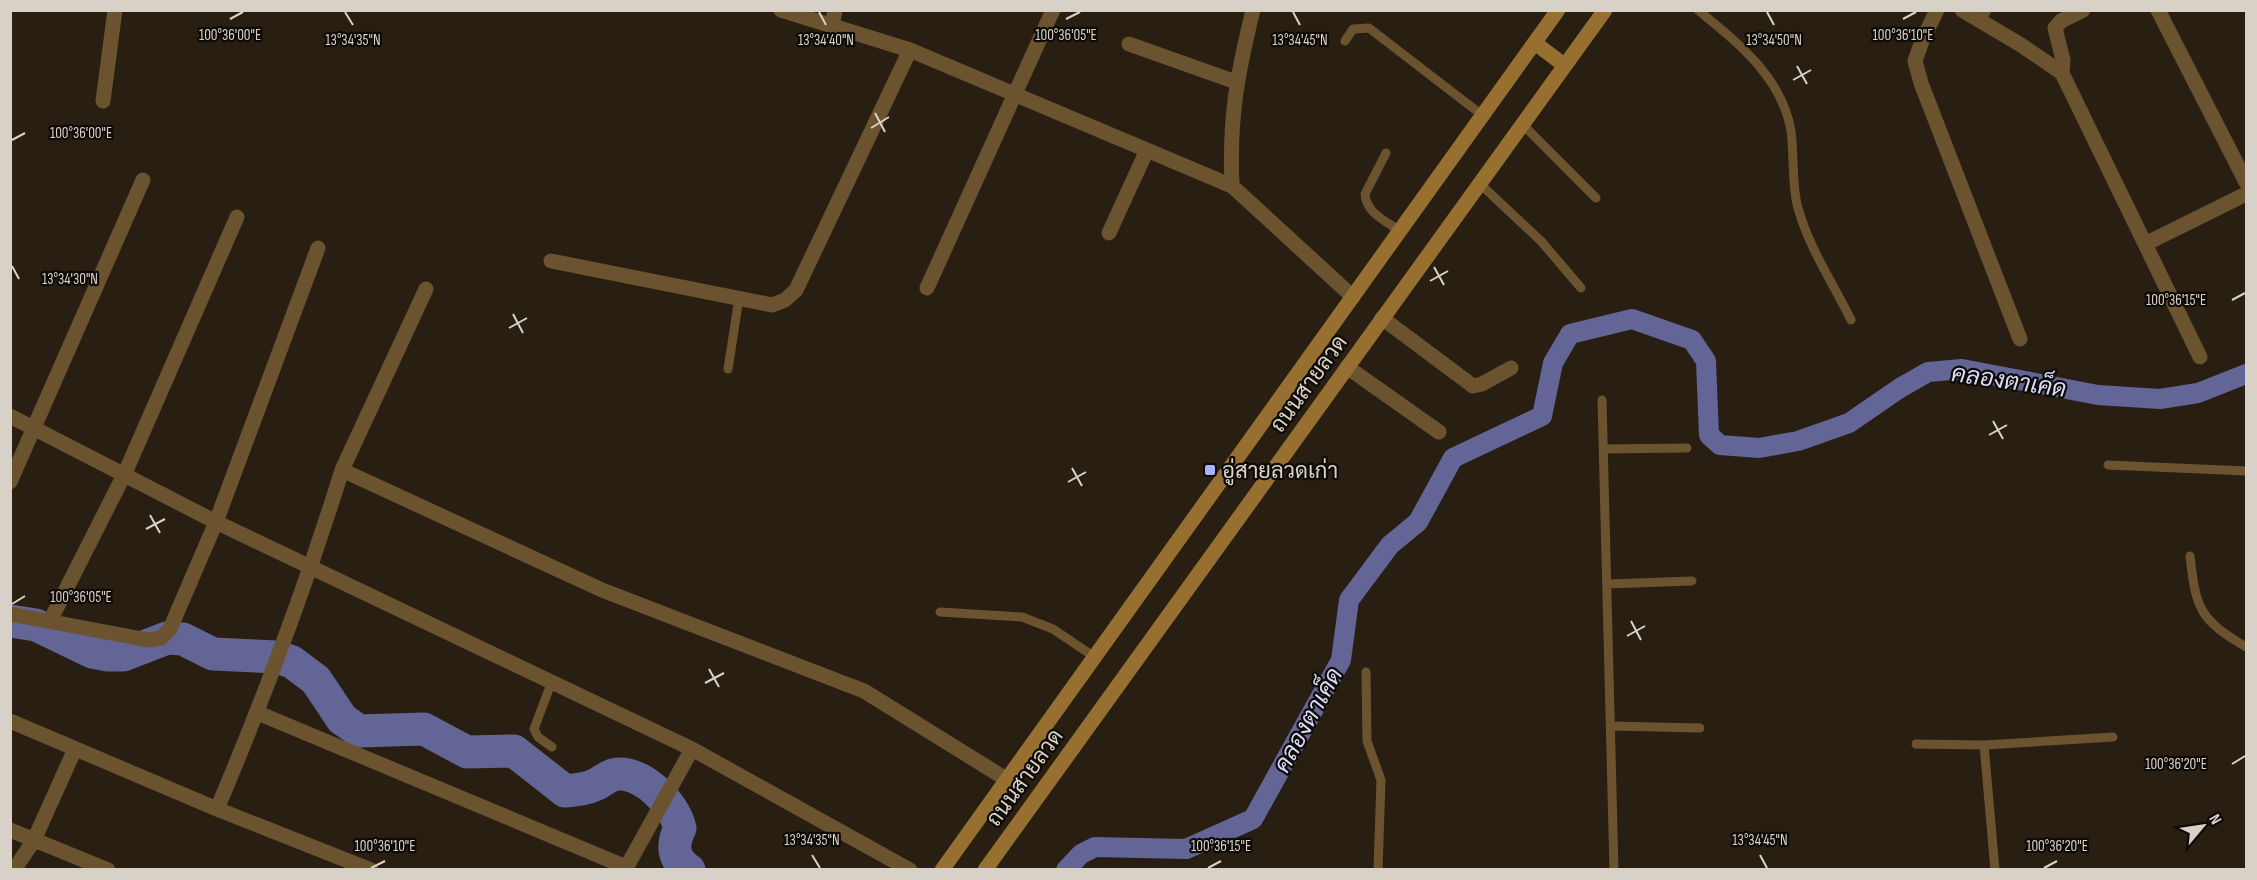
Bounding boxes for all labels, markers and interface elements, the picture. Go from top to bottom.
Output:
text: 100°36'00"E [199,26,261,45]
text: 100°36'05"E [1035,26,1097,45]
text: 100°36'10"E [1873,26,1933,45]
text: 13°34'35"N [325,31,381,50]
text: 13°34'40"N [798,31,854,50]
text: 13°34'45"N [1272,31,1328,50]
text: 13°34'50"N [1746,31,1802,50]
text: 100°36'00"E [50,124,112,143]
text: 13°34'30"N [42,270,98,289]
text: 100°36'15"E [2146,291,2206,310]
street label: ถนนสายลวด [1265,330,1354,438]
water label: คลองตาเค็ด [1950,356,2069,404]
place label: อู่สายลวดเก่า [1222,458,1338,486]
marker: อู่สายลวดเก่า [1203,463,1217,477]
text: 100°36'05"E [50,588,112,607]
water label: คลองตาเค็ด [1265,661,1349,778]
street label: ถนนสายลวด [981,724,1070,832]
text: 100°36'20"E [2145,755,2207,774]
north arrow [2173,796,2233,856]
text: N [2204,811,2225,828]
text: 13°34'35"N [784,831,840,850]
text: 13°34'45"N [1732,831,1788,850]
text: 100°36'10"E [355,837,415,856]
text: 100°36'15"E [1191,837,1251,856]
text: 100°36'20"E [2026,837,2088,856]

